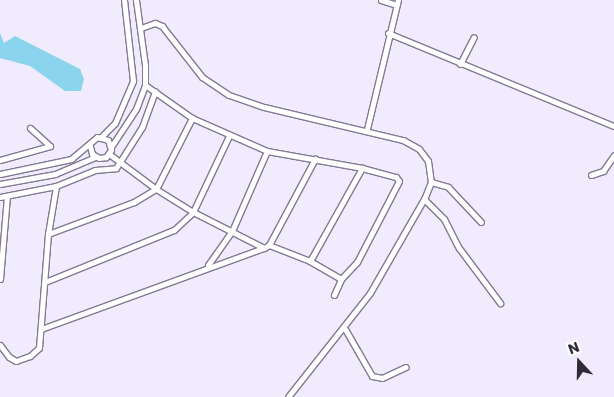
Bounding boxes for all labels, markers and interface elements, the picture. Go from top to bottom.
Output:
north arrow [554,337,604,387]
text: N [565,337,582,359]

